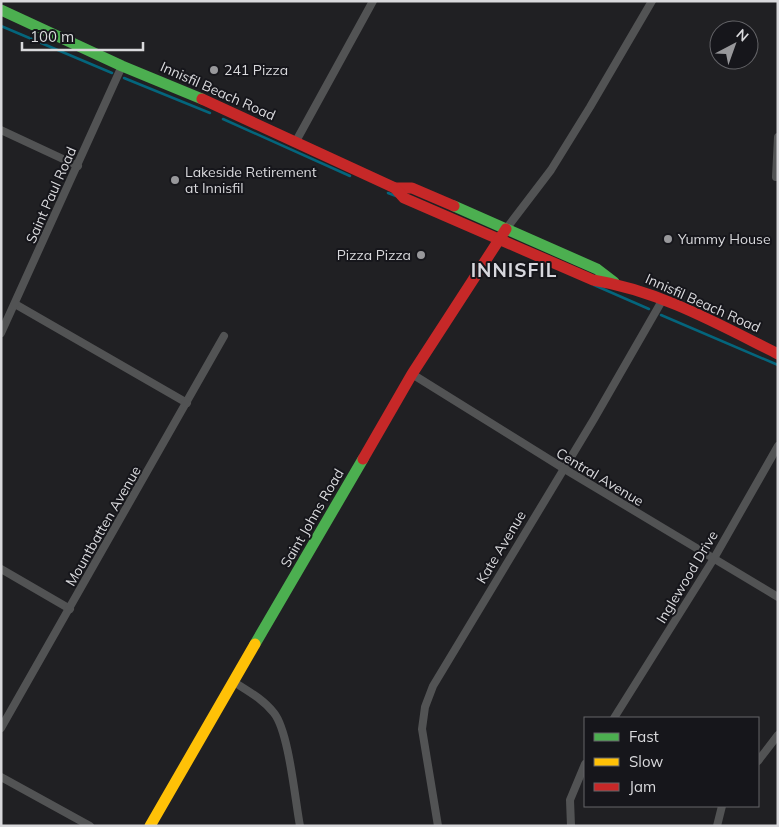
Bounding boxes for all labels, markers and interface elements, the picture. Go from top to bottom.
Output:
scale bar [22,20,144,52]
north arrow [709,20,759,70]
text: N [733,25,752,45]
text: 100 m [30,27,74,46]
street label: Innisfil Beach Road [158,58,278,124]
place label: 241 Pizza [224,61,288,79]
marker: 241 Pizza [208,64,220,76]
street label: Saint Paul Road [22,144,80,246]
place label: Lakeside Retirement at Innisfil [185,163,317,197]
marker: Lakeside Retirement at Innisfil [169,174,181,186]
place label: Yummy House [677,230,771,248]
marker: Yummy House [662,233,674,245]
place label: Pizza Pizza [337,246,411,264]
marker: Pizza Pizza [415,249,427,261]
district label: INNISFIL [471,258,557,282]
street label: Innisfil Beach Road [643,270,763,336]
street label: Central Avenue [553,444,647,510]
street label: Mountbatten Avenue [61,463,145,589]
street label: Saint Johns Road [276,465,348,571]
street label: Kate Avenue [472,507,530,587]
street label: Inglewood Drive [652,527,722,627]
legend [584,717,759,807]
text: Fast [629,727,659,746]
text: Slow [629,752,663,771]
text: Jam [629,777,656,796]

